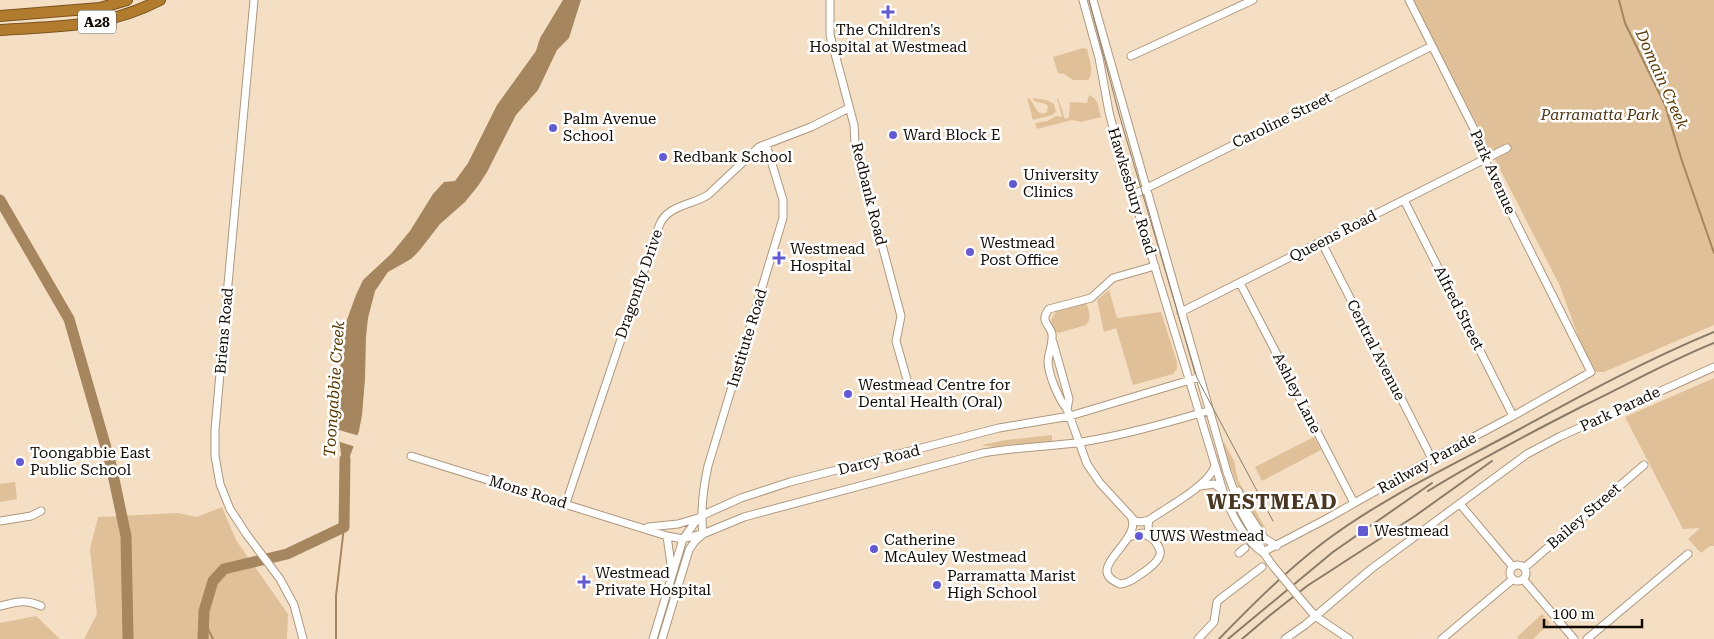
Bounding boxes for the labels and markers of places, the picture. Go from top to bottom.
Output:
marker: The Children's Hospital at Westmead [881,5,895,19]
place label: The Children's Hospital at Westmead [809,21,967,56]
place label: Palm Avenue School [563,110,656,145]
marker: Palm Avenue School [547,122,559,134]
place label: Ward Block E [903,126,1000,144]
marker: Ward Block E [887,129,899,141]
place label: Redbank School [673,148,793,166]
marker: Redbank School [657,151,669,163]
place label: University Clinics [1023,166,1099,201]
marker: University Clinics [1007,178,1019,190]
place label: Westmead Post Office [980,234,1059,269]
place label: Westmead Hospital [790,240,865,275]
marker: Westmead Post Office [964,246,976,258]
marker: Westmead Hospital [772,251,786,265]
place label: Westmead Centre for Dental Health (Oral) [858,376,1010,411]
marker: Westmead Centre for Dental Health (Oral) [842,388,854,400]
place label: Toongabbie East Public School [30,444,151,479]
marker: Toongabbie East Public School [14,456,26,468]
place label: Westmead [1374,522,1449,540]
marker: Westmead [1356,524,1370,538]
place label: UWS Westmead [1149,527,1265,545]
marker: UWS Westmead [1133,530,1145,542]
place label: Catherine McAuley Westmead [884,531,1027,566]
marker: Catherine McAuley Westmead [868,543,880,555]
place label: Westmead Private Hospital [595,564,711,599]
place label: Parramatta Marist High School [947,567,1076,602]
marker: Westmead Private Hospital [577,575,591,589]
marker: Parramatta Marist High School [931,579,943,591]

